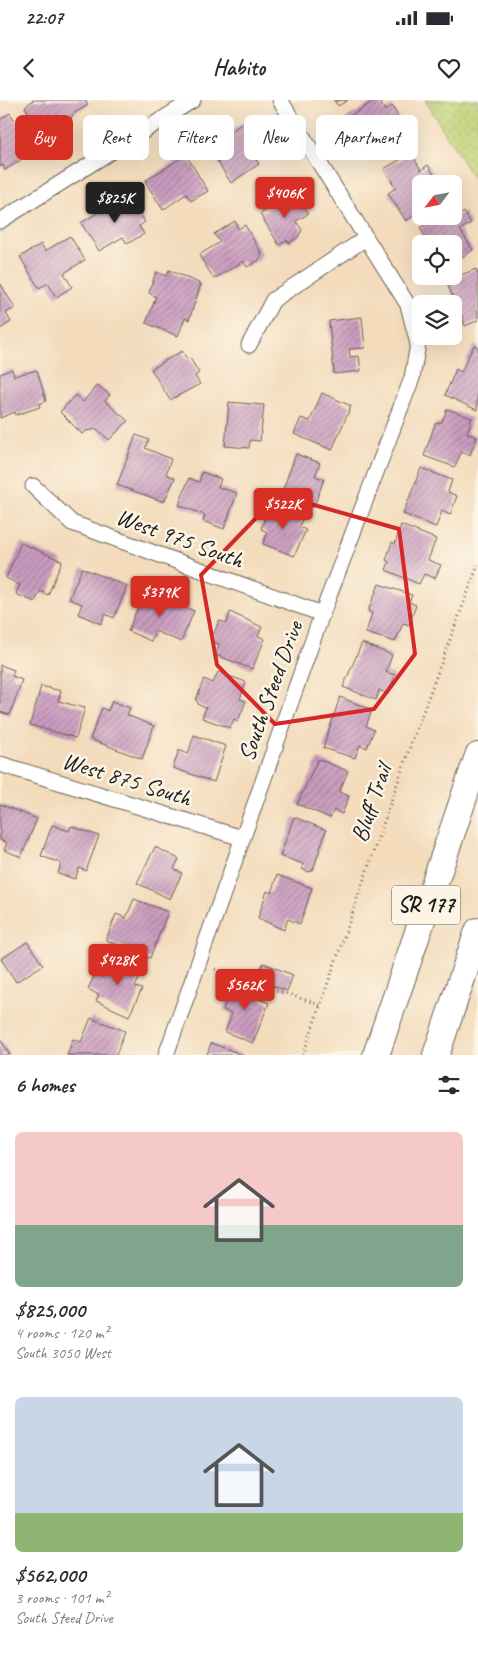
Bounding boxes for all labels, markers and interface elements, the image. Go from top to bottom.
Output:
text: 22:07 [25,6,63,30]
icon: back [15,54,43,82]
text: Habito [213,54,265,82]
icon: heart [435,54,463,82]
chip: Buy [15,115,73,160]
chip: Rent [83,115,149,160]
chip: Filters [159,115,234,160]
chip: New [244,115,306,160]
chip: Apartment [316,115,418,160]
north arrow [412,175,462,225]
map controls [412,175,462,345]
pin: $406K [250,176,320,219]
pin: $825K [80,182,150,224]
text: $406K [266,183,304,203]
text: $825K [97,188,133,208]
button: locate [412,235,462,285]
button: layers [412,295,462,345]
pin: $522K [248,488,318,530]
text: $522K [265,494,301,514]
street label: West 975 South [112,501,249,575]
pin: $379K [125,576,195,618]
text: $379K [142,582,178,602]
street label: South Steed Drive [231,615,310,765]
street label: West 875 South [59,745,196,813]
street label: Bluff Trail [344,757,399,846]
road number: SR 177 [392,886,460,924]
pin: $428K [83,944,153,986]
text: $428K [100,950,136,970]
pin: $562K [210,968,280,1011]
text: $562K [226,975,264,995]
icon: filters [435,1071,463,1099]
text: 6 homes [15,1072,75,1098]
icon: home [194,1165,284,1255]
text: $825,000 [15,1297,85,1323]
text: 4 rooms · 120 m² [15,1323,109,1343]
text: South 3050 West [15,1343,111,1363]
icon: home [194,1430,284,1520]
text: $562,000 [15,1562,85,1588]
text: 3 rooms · 101 m² [15,1588,109,1608]
text: South Steed Drive [15,1608,113,1628]

